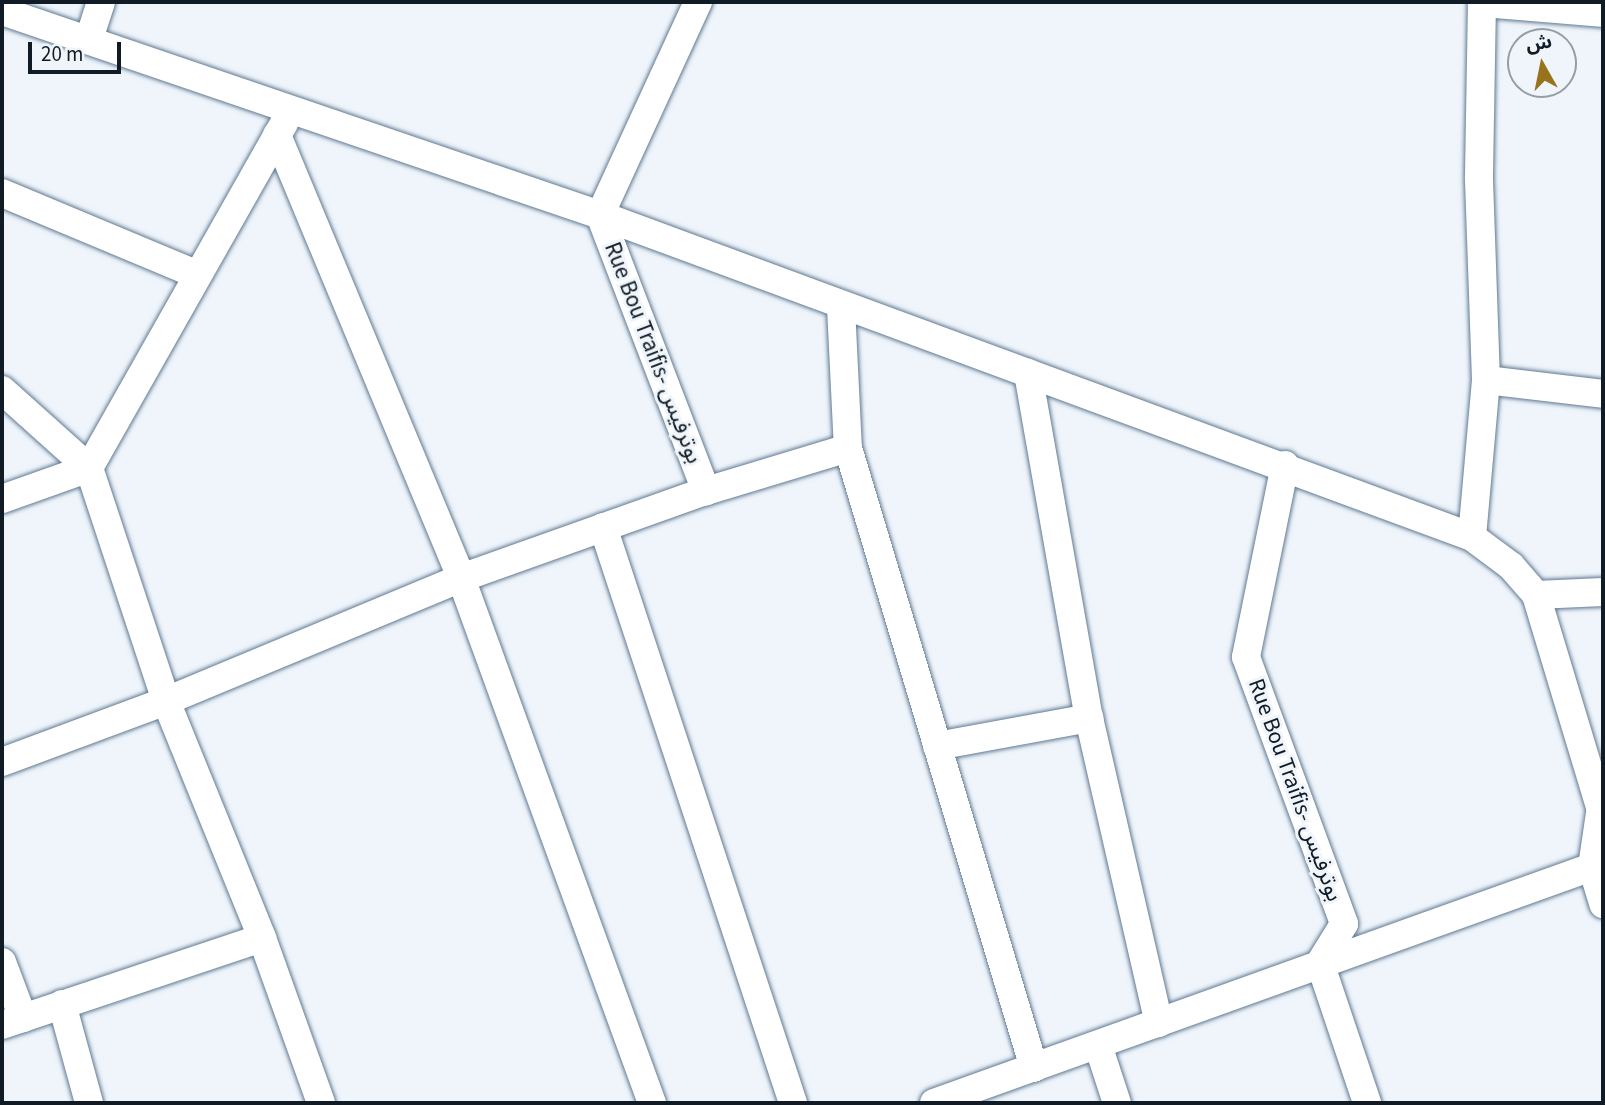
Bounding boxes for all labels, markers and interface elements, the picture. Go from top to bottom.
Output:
scale bar [32,28,124,72]
north arrow [1507,28,1577,98]
text: ش [1524,28,1554,59]
text: 20 m [41,39,83,69]
street label: Rue Bou Traifis- بوترفيس [598,238,708,468]
street label: Rue Bou Traifis- بوترفيس [1242,675,1348,905]

